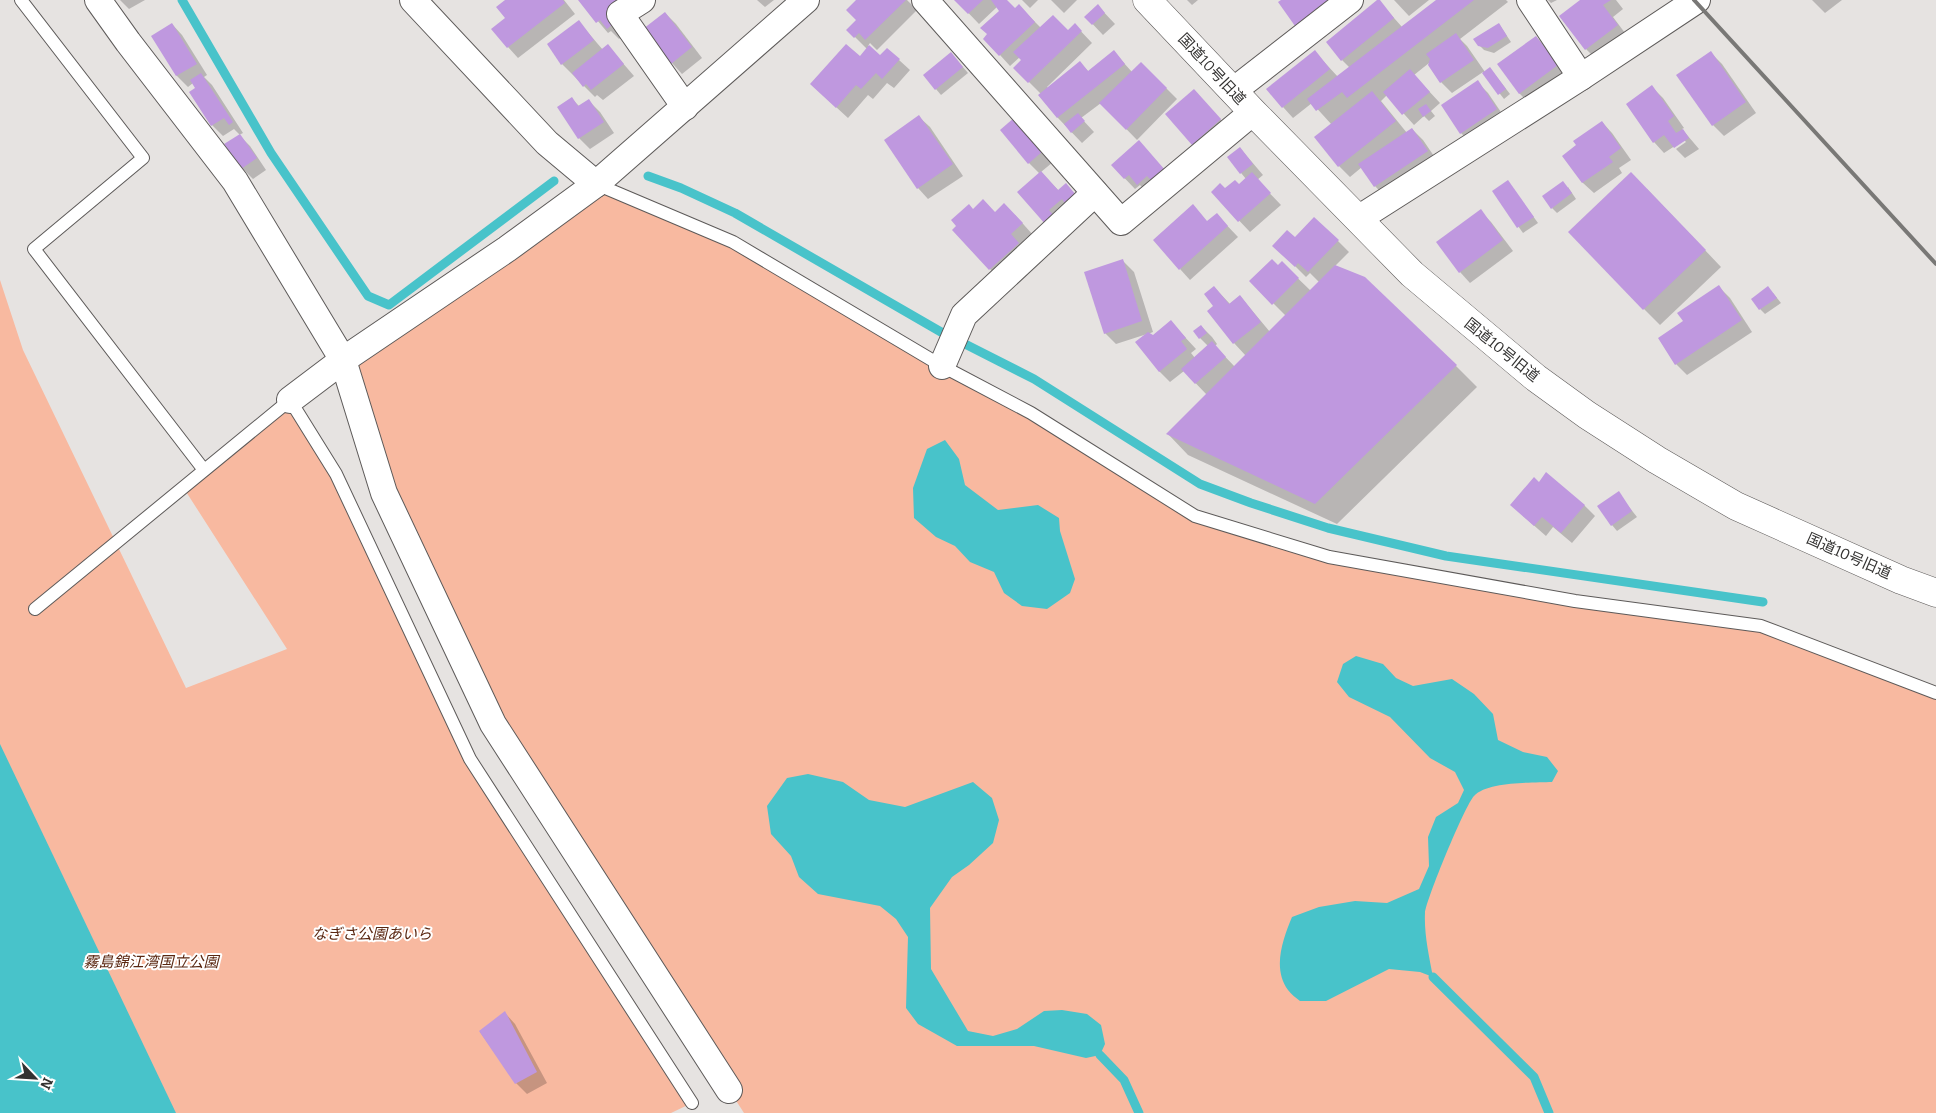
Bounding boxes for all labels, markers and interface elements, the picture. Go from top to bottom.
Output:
street label: 国道10号旧道 [1174,30,1250,108]
street label: 国道10号旧道 [1461,314,1543,386]
street label: 国道10号旧道 [1804,529,1894,583]
park label: なぎさ公園あいら [312,925,432,943]
park label: 霧島錦江湾国立公園 [83,953,220,971]
north arrow [10,1053,60,1103]
text: N [36,1075,56,1092]

